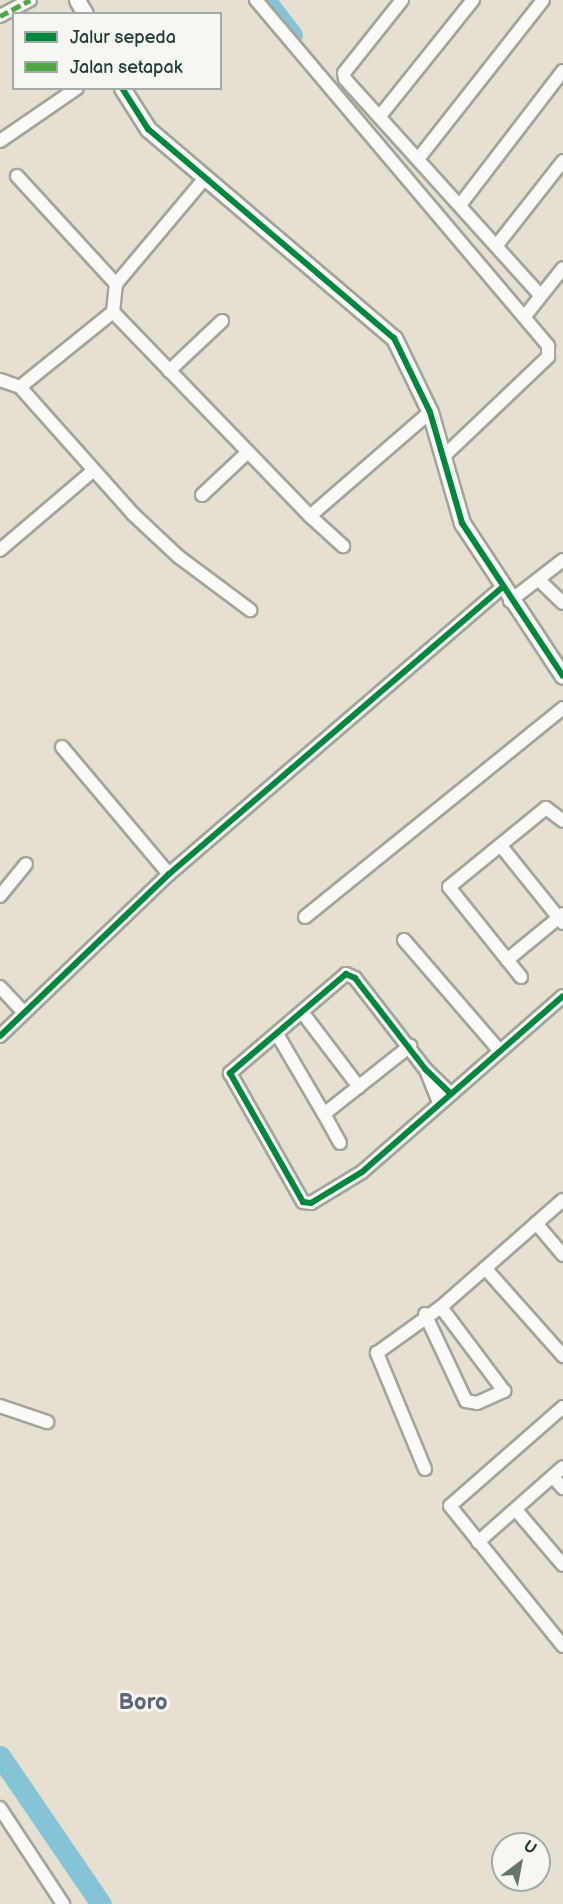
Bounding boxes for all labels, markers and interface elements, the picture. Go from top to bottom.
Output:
legend [12,12,222,90]
text: Jalur sepeda [70,27,176,48]
text: Jalan setapak [70,57,183,78]
district label: Boro [119,1690,167,1716]
north arrow [491,1832,551,1892]
text: U [520,1837,540,1859]

